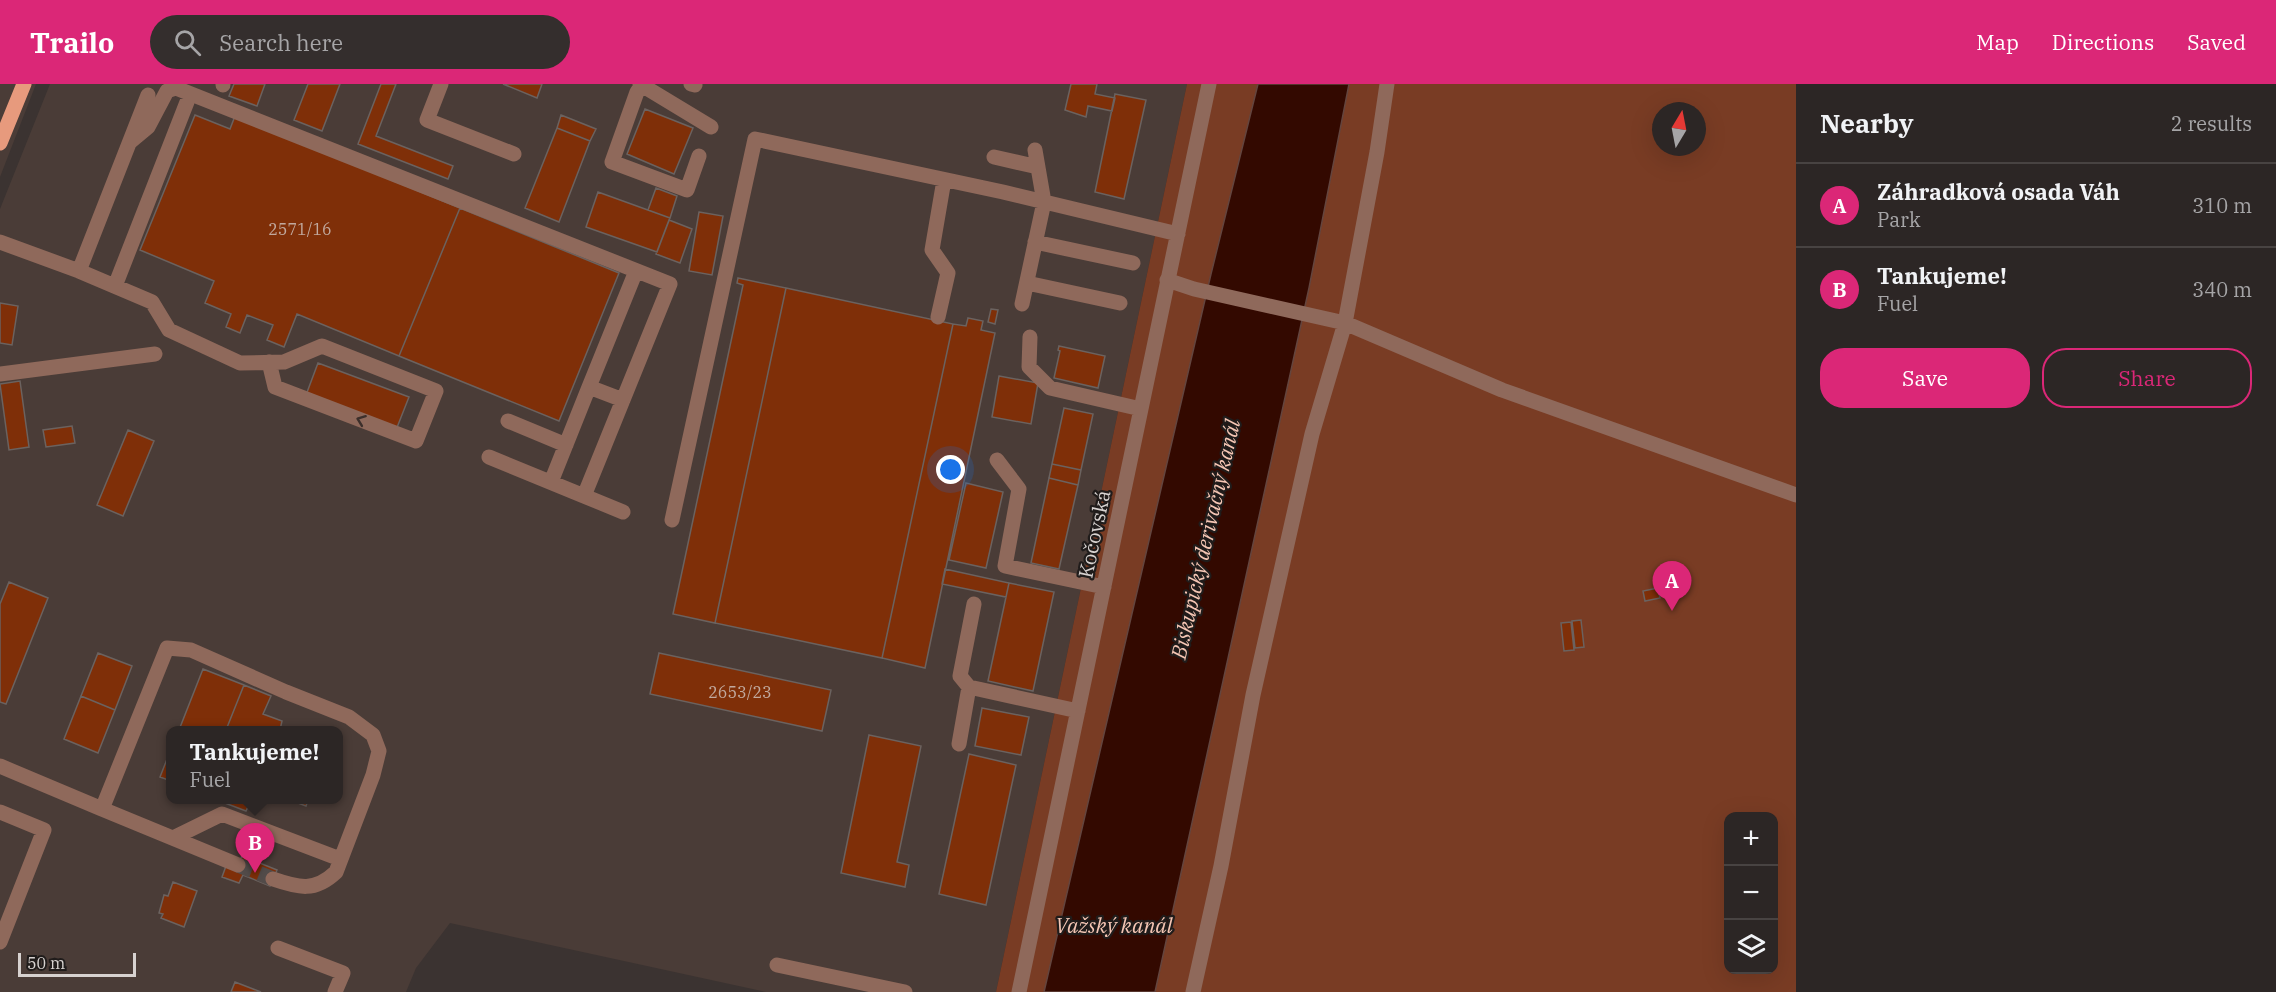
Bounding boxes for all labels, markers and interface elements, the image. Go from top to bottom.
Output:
search box [150,15,570,69]
text: Trailo [30,24,114,61]
icon: search [171,26,204,59]
text: Search here [219,28,343,57]
text: Map [1976,28,2019,56]
text: Directions [2052,28,2154,56]
text: Saved [2187,28,2246,56]
north arrow [1652,102,1706,156]
text: Nearby [1820,106,1914,140]
text: 2 results [2171,110,2252,137]
text: Záhradková osada Váh [1877,177,2120,206]
text: A [1833,192,1846,219]
text: 310 m [2192,192,2252,219]
text: Park [1877,206,1921,233]
house number: 2571/16 [268,219,332,239]
text: Tankujeme! [1877,261,2007,290]
text: B [1832,276,1847,303]
text: 340 m [2192,276,2252,303]
text: Fuel [1877,290,1918,317]
button: Save [1820,348,2030,408]
button: Share [2042,348,2252,408]
one-way arrow [356,415,367,428]
water label: Biskupický derivačný kanál [1164,415,1246,663]
your location [936,455,965,484]
street label: Kočovská [1072,487,1117,581]
pin: A [1652,562,1692,611]
house number: 2653/23 [708,682,772,702]
popup [166,726,343,804]
text: Tankujeme! [190,737,319,766]
text: Fuel [190,766,231,793]
map controls [1724,812,1778,974]
button: + [1724,812,1778,866]
pin: B [236,824,274,873]
button: − [1724,866,1778,920]
water label: Važský kanál [1055,911,1174,939]
button: layers [1724,920,1778,974]
scale bar [18,950,136,978]
text: 50 m [27,953,65,973]

